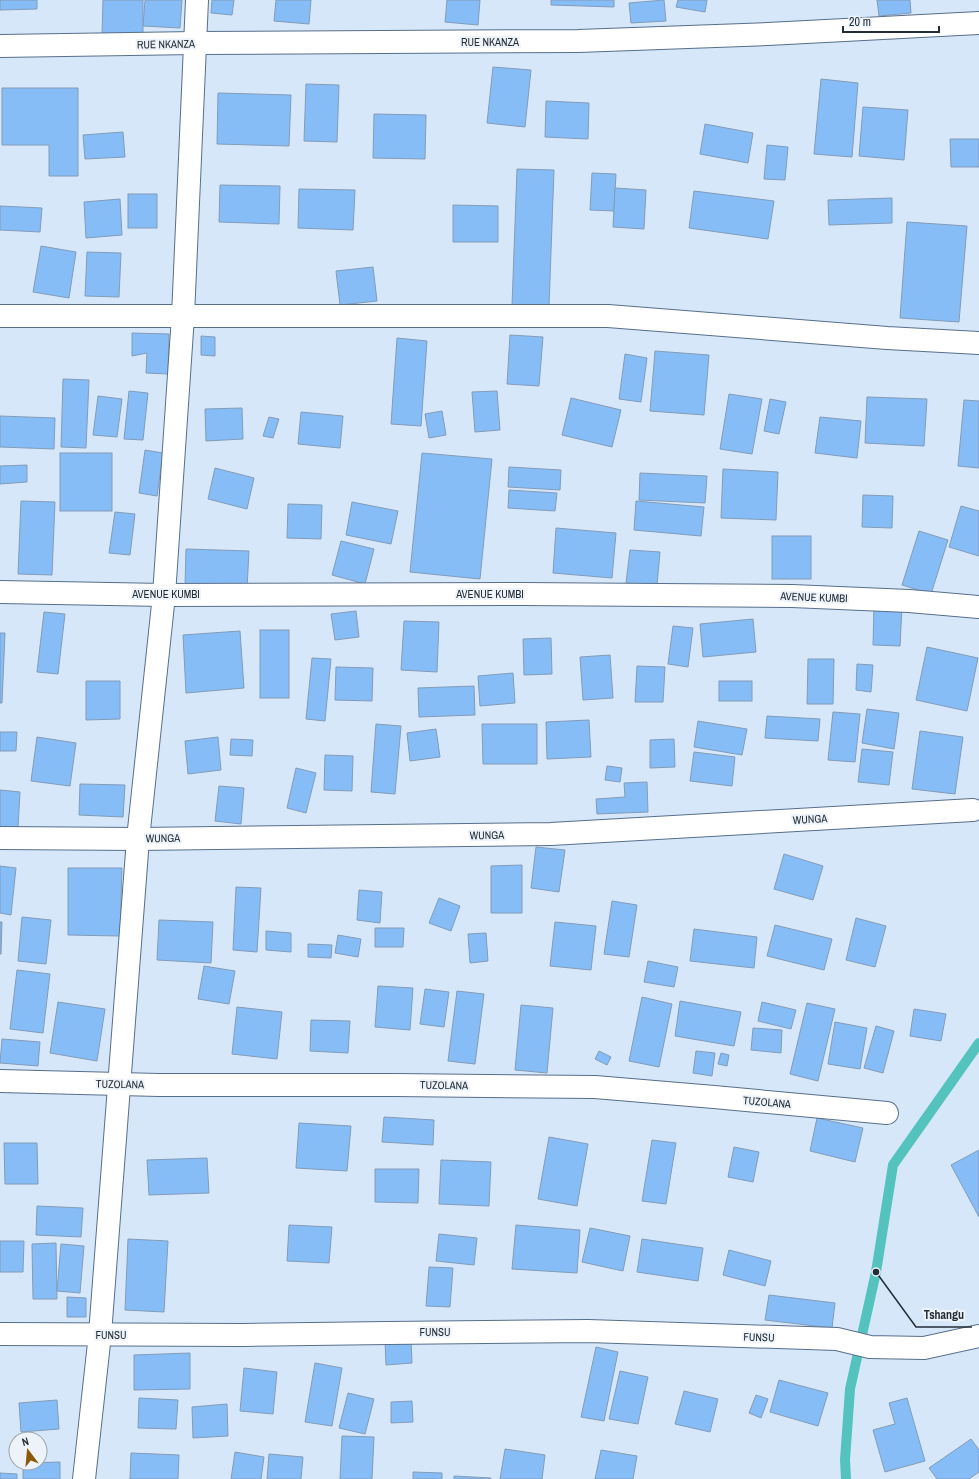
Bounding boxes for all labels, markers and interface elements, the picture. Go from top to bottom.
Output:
scale bar [843,8,939,34]
text: 20 m [849,14,871,30]
street label: RUE NKANZA [461,35,520,49]
street label: RUE NKANZA [137,36,196,52]
street label: AVENUE KUMBI [131,587,200,601]
street label: AVENUE KUMBI [455,587,524,601]
street label: AVENUE KUMBI [779,589,848,605]
street label: WUNGA [792,811,829,827]
street label: WUNGA [470,828,505,842]
street label: WUNGA [146,831,181,845]
street label: TUZOLANA [96,1077,145,1091]
street label: TUZOLANA [420,1078,469,1092]
street label: TUZOLANA [742,1093,793,1111]
callout: Tshangu [916,1303,972,1327]
text: Tshangu [924,1307,964,1323]
street label: FUNSU [419,1325,451,1339]
street label: FUNSU [95,1328,127,1342]
street label: FUNSU [743,1329,775,1345]
north arrow [8,1431,48,1471]
text: N [20,1434,30,1449]

